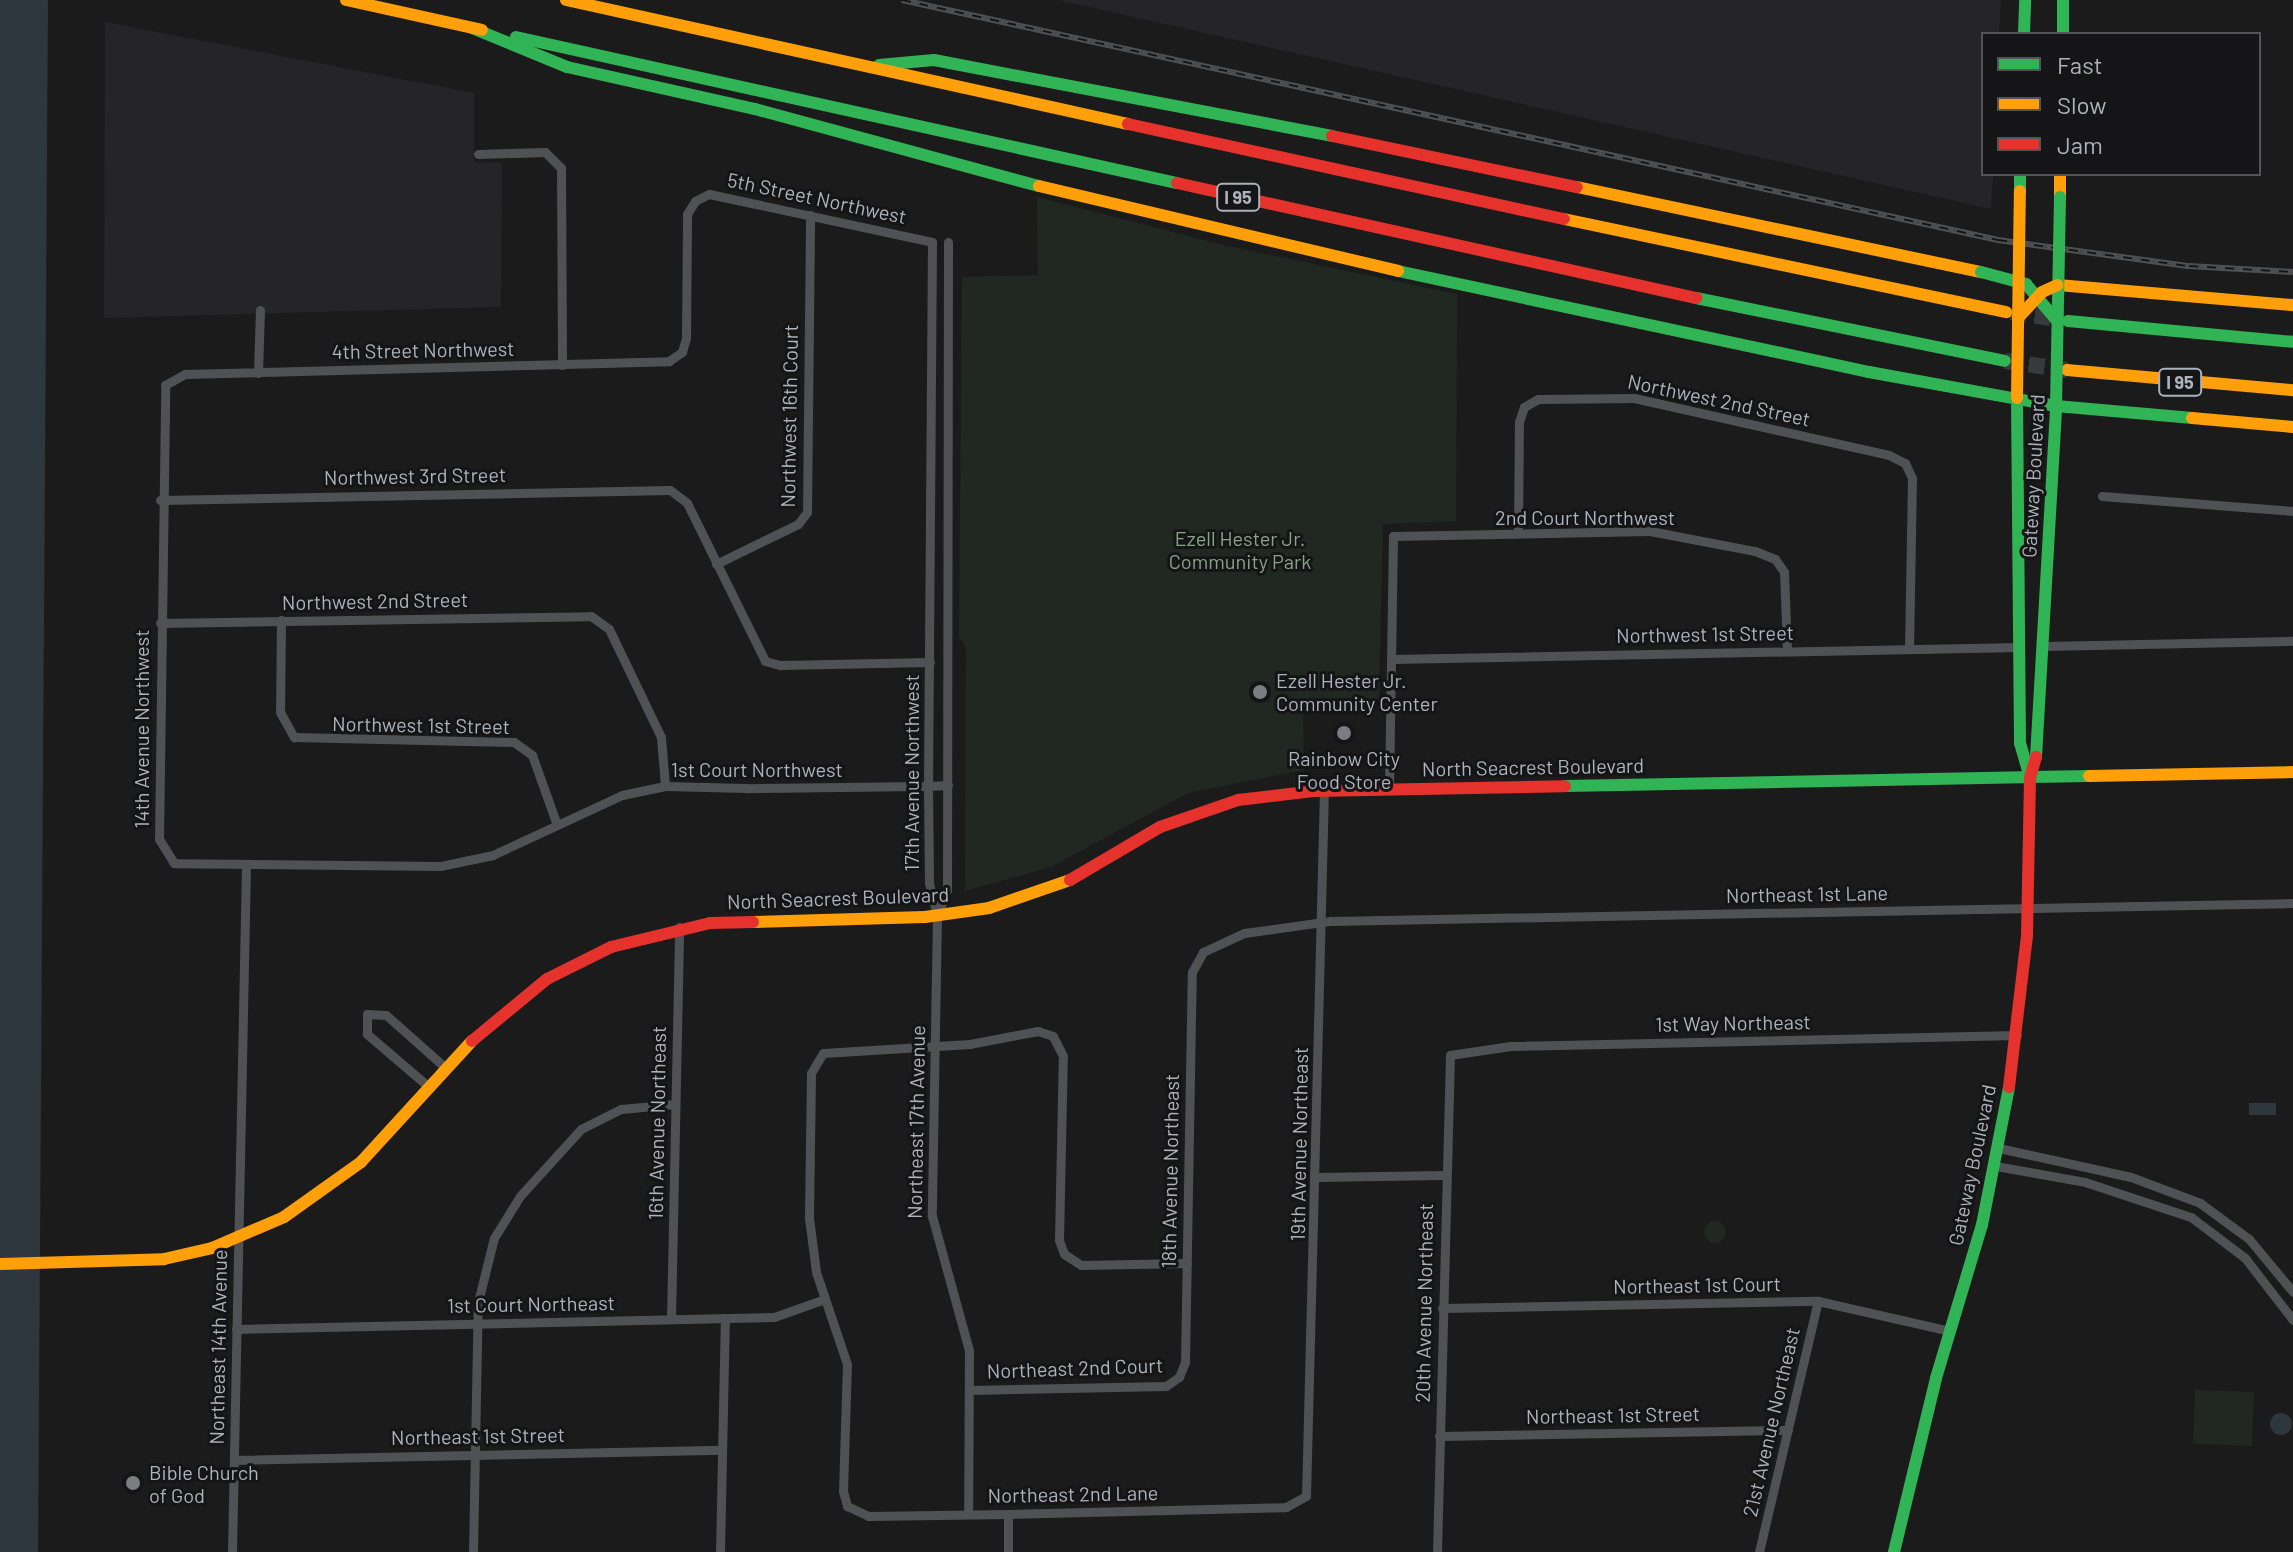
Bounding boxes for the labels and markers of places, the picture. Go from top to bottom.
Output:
place label: Ezell Hester Jr. Community Center [1276,668,1438,715]
marker: Ezell Hester Jr. Community Center [1251,683,1269,701]
marker: Rainbow City Food Store [1335,724,1353,742]
place label: Rainbow City Food Store [1288,746,1400,793]
place label: Bible Church of God [149,1460,259,1507]
marker: Bible Church of God [124,1474,142,1492]

